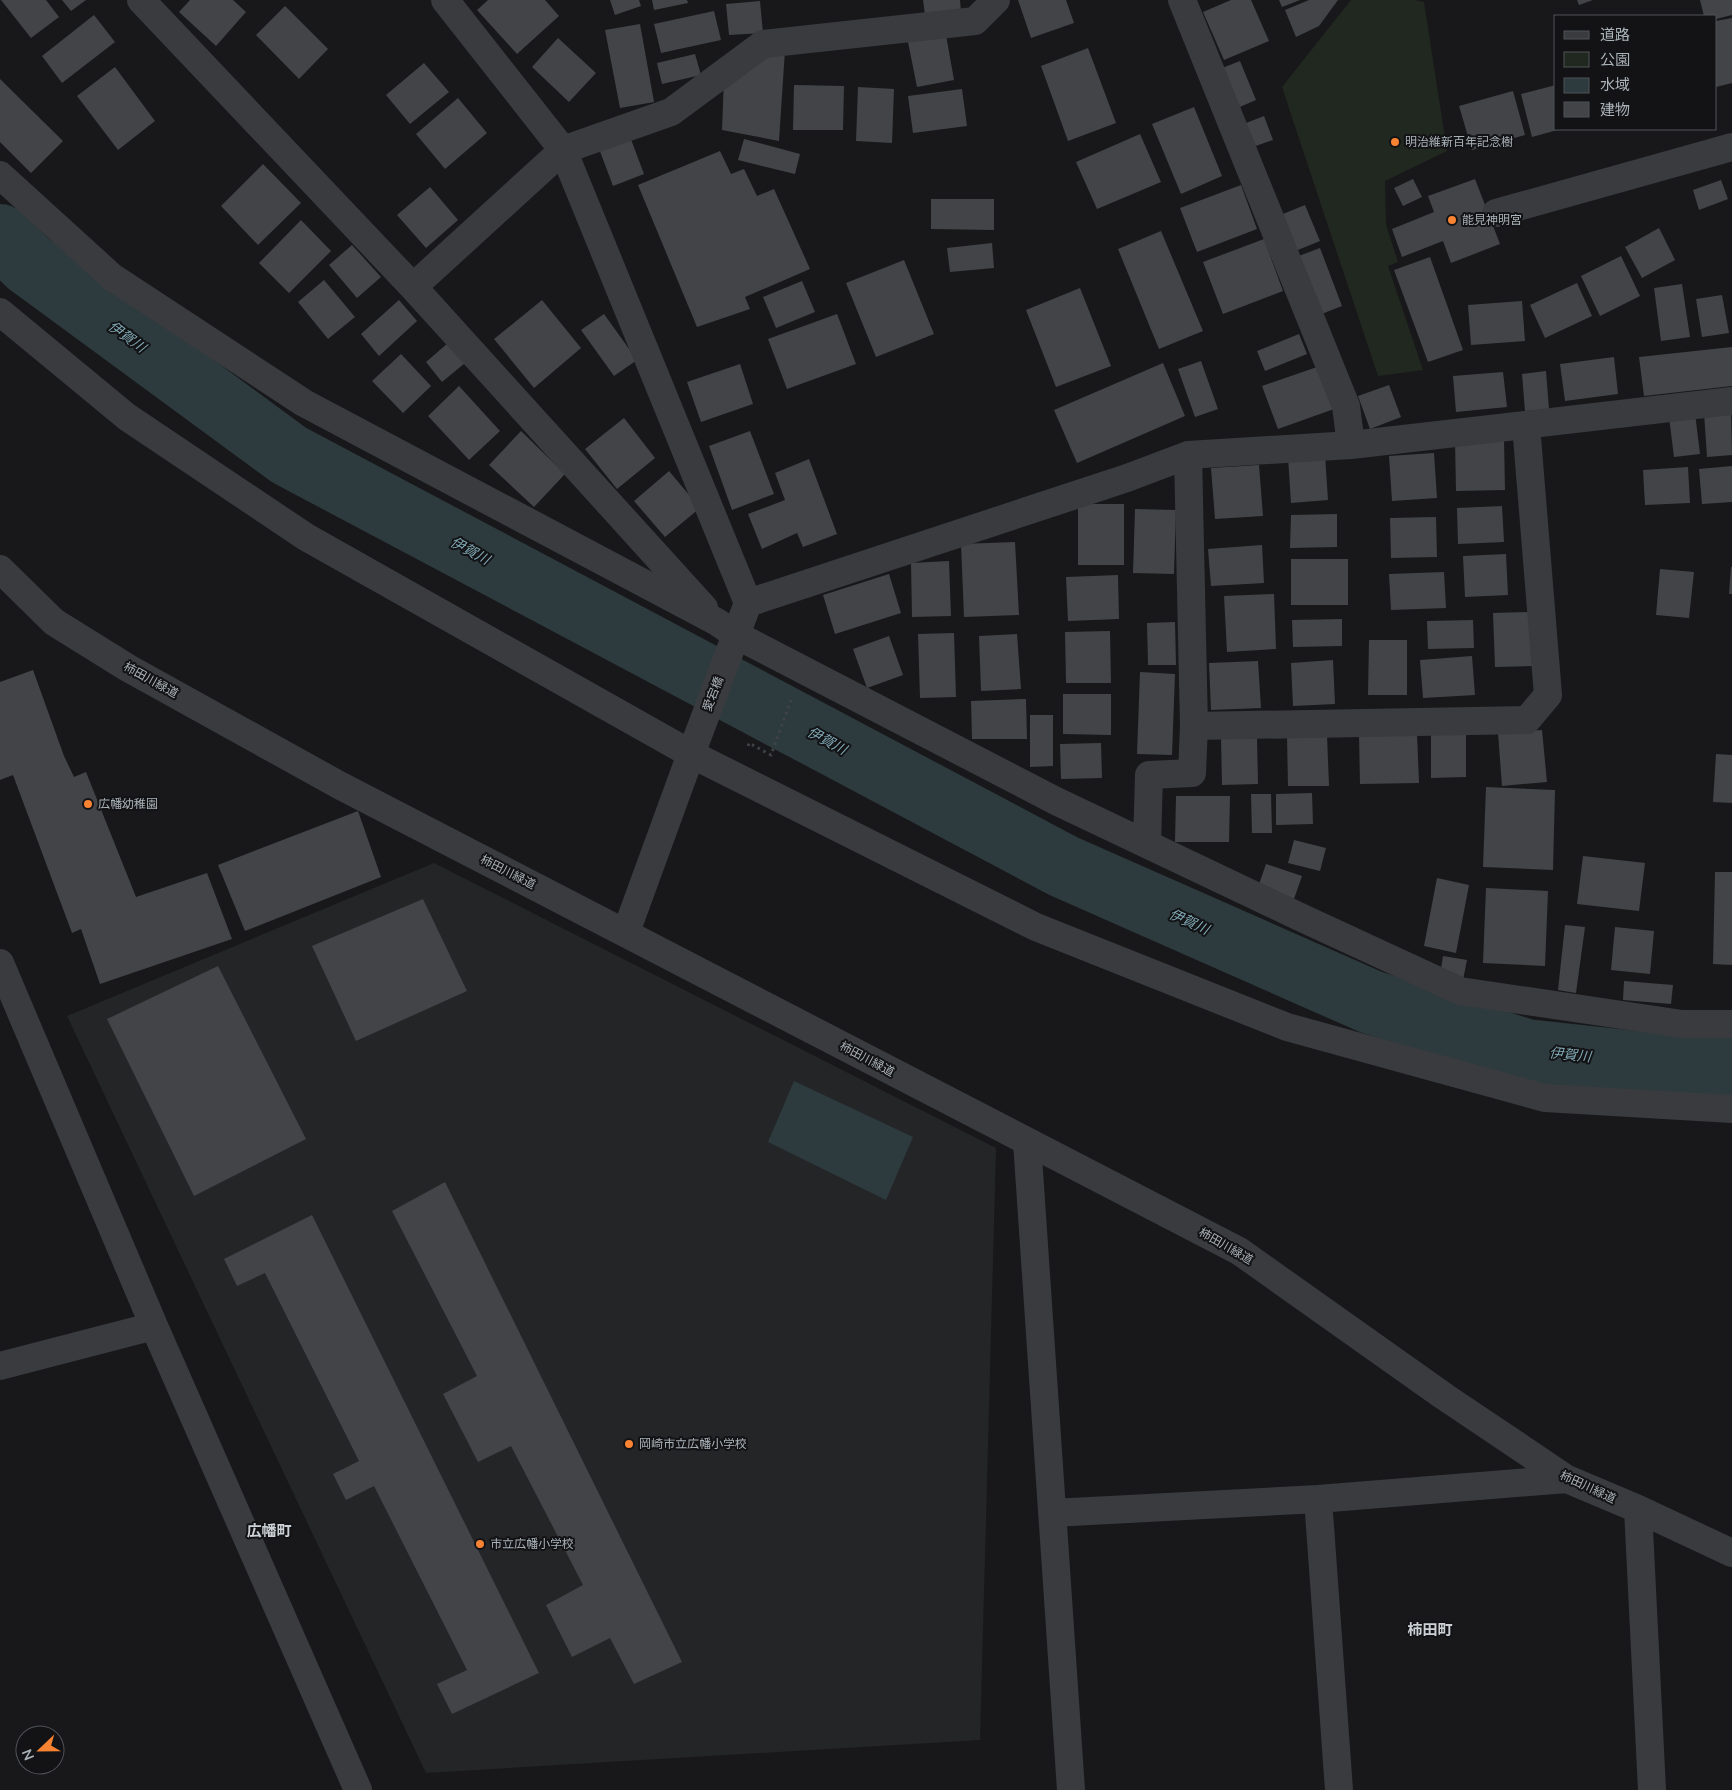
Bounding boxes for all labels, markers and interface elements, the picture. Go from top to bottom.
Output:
legend [1554,15,1717,130]
text: 道路 [1600,25,1630,45]
text: 公園 [1600,50,1630,70]
text: 水域 [1600,75,1630,95]
text: 建物 [1600,100,1630,120]
place label: 明治維新百年記念樹 [1405,134,1513,150]
marker: 明治維新百年記念樹 [1389,136,1401,148]
place label: 能見神明宮 [1462,212,1522,228]
marker: 能見神明宮 [1446,214,1458,226]
water label: 伊賀川 [104,317,151,358]
water label: 伊賀川 [447,533,495,570]
street label: 柿田川緑道 [121,658,181,702]
street label: 愛宕橋 [699,674,727,714]
water label: 伊賀川 [804,723,852,760]
place label: 広幡幼稚園 [98,796,158,812]
marker: 広幡幼稚園 [82,798,94,810]
street label: 柿田川緑道 [478,851,538,893]
water label: 伊賀川 [1166,905,1214,940]
street label: 柿田川緑道 [837,1038,897,1080]
water label: 伊賀川 [1548,1043,1594,1067]
street label: 柿田川緑道 [1196,1224,1256,1268]
place label: 岡崎市立広幡小学校 [639,1436,747,1452]
marker: 岡崎市立広幡小学校 [623,1438,635,1450]
street label: 柿田川緑道 [1557,1467,1619,1507]
district label: 広幡町 [246,1521,292,1541]
place label: 市立広幡小学校 [490,1536,574,1552]
marker: 市立広幡小学校 [474,1538,486,1550]
district label: 柿田町 [1407,1620,1453,1640]
north arrow [15,1725,65,1775]
text: N [18,1746,39,1763]

